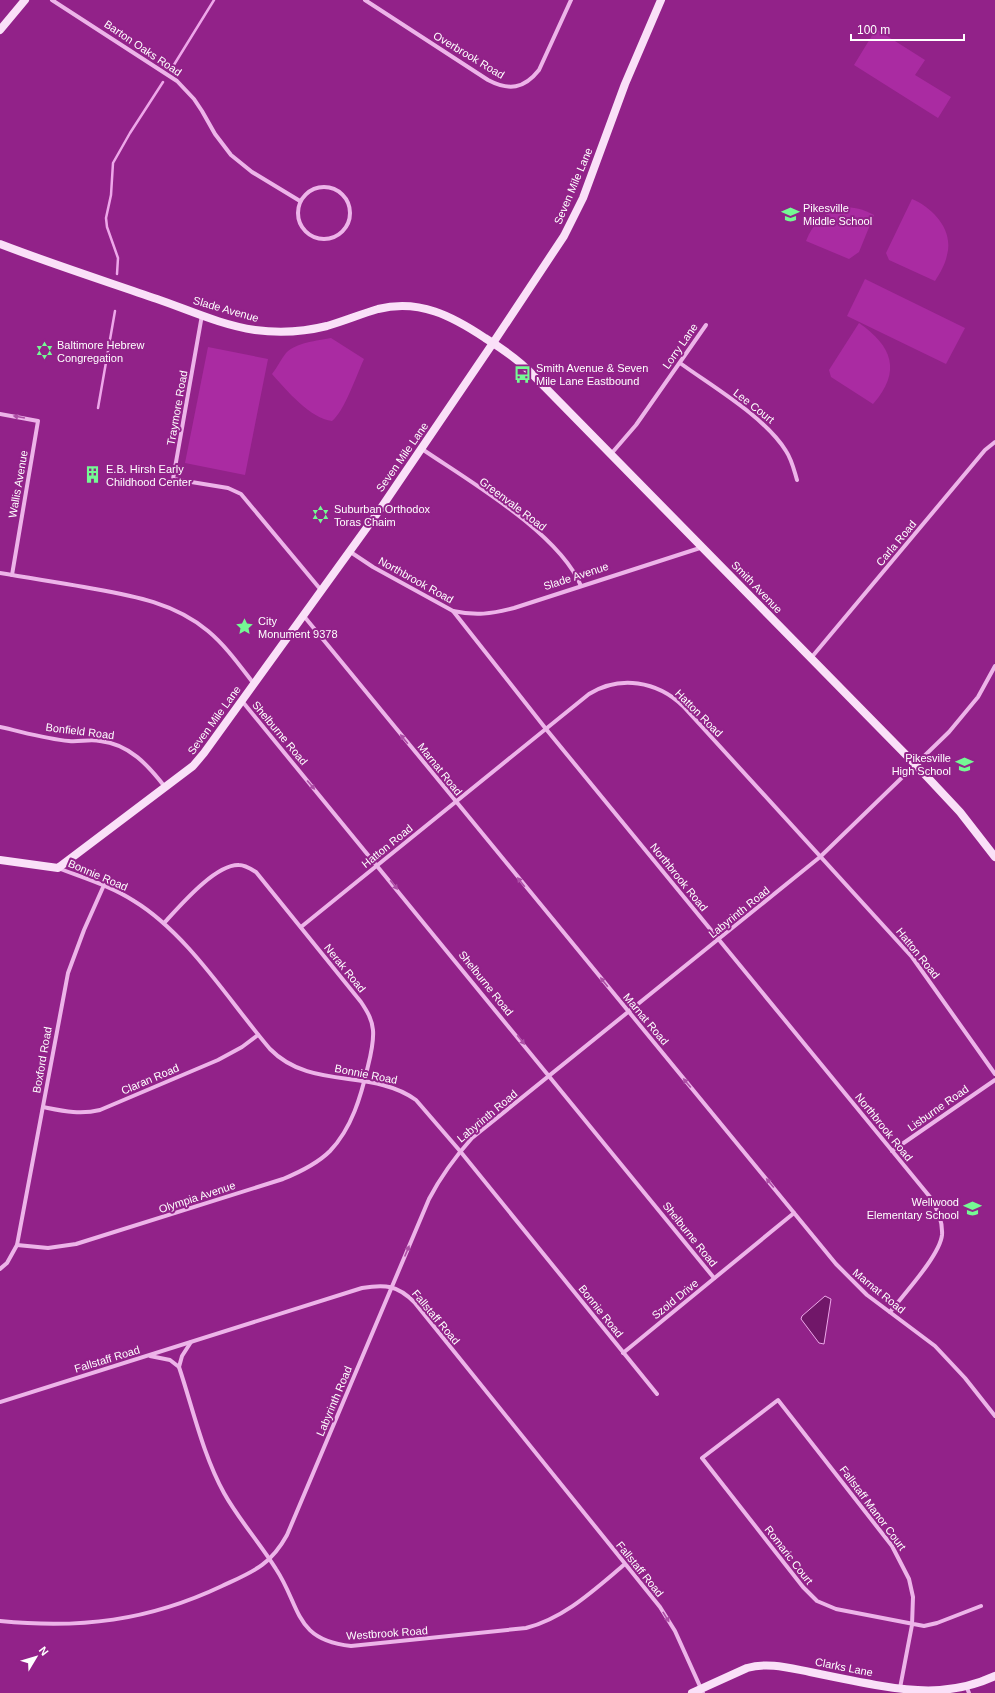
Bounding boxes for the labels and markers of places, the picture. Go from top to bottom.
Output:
place label: Pikesville Middle School [803,202,872,227]
school or university icon: Pikesville Middle School [780,204,800,224]
place label: Baltimore Hebrew Congregation [57,339,144,364]
synagogue icon: Baltimore Hebrew Congregation [34,341,54,361]
place label: Smith Avenue & Seven Mile Lane Eastbound [536,362,648,387]
bus stop icon: Smith Avenue & Seven Mile Lane Eastbound [513,364,533,384]
place label: E.B. Hirsh Early Childhood Center [106,463,192,488]
building icon: E.B. Hirsh Early Childhood Center [83,465,103,485]
place label: Suburban Orthodox Toras Chaim [334,503,431,528]
synagogue icon: Suburban Orthodox Toras Chaim [311,505,331,525]
place label: City Monument 9378 [258,615,338,640]
place icon: City Monument 9378 [235,617,255,637]
place label: Pikesville High School [892,752,951,777]
school or university icon: Pikesville High School [954,754,974,774]
place label: Wellwood Elementary School [867,1196,959,1221]
school or university icon: Wellwood Elementary School [962,1198,982,1218]

